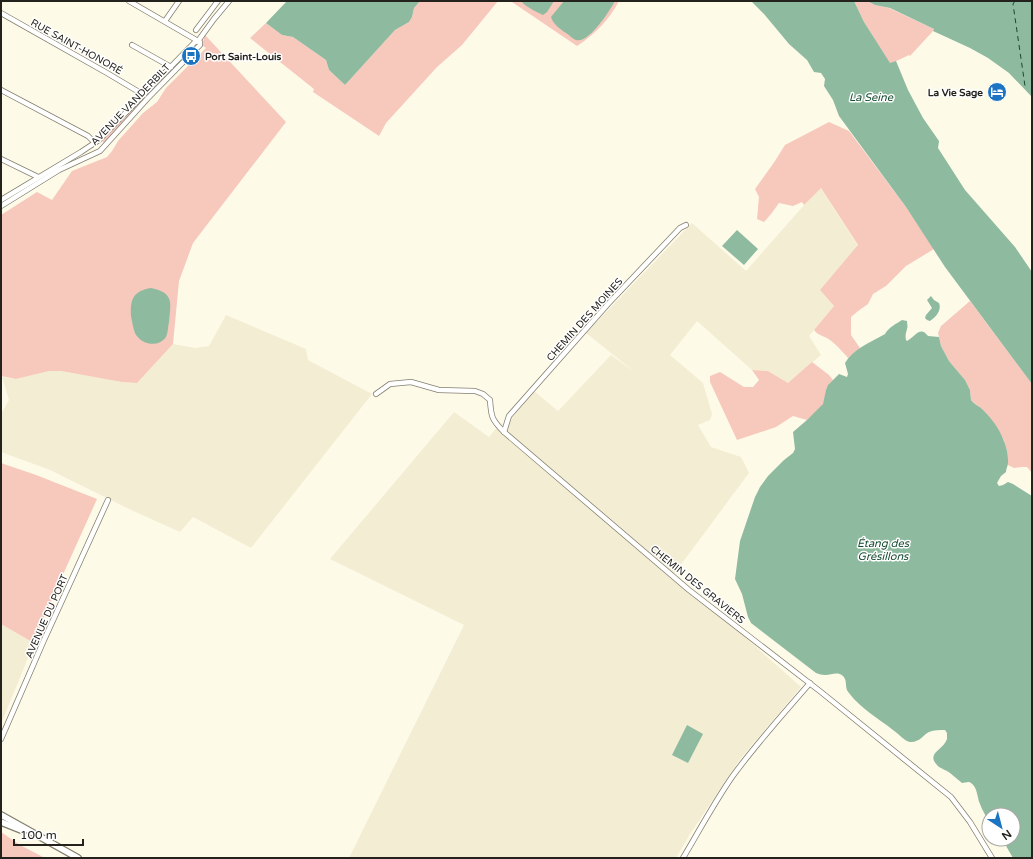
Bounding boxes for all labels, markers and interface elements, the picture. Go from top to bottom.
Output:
street label: RUE SAINT-HONORÉ [29,17,124,77]
bus stop icon: Port Saint-Louis [180,45,202,67]
place label: Port Saint-Louis [205,51,281,63]
street label: AVENUE VANDERBILT [89,61,173,148]
hotel icon: La Vie Sage [986,81,1008,103]
place label: La Vie Sage [928,87,983,99]
water label: La Seine [849,91,894,104]
street label: CHEMIN DES MOINES [544,276,625,364]
water label: Étang des Grésillons [857,537,910,563]
street label: CHEMIN DES GRAVIERS [648,543,747,627]
street label: AVENUE DU PORT [23,573,71,660]
north arrow [981,807,1021,847]
scale bar [14,821,83,847]
text: N [999,827,1014,843]
text: 100 m [20,828,57,842]

